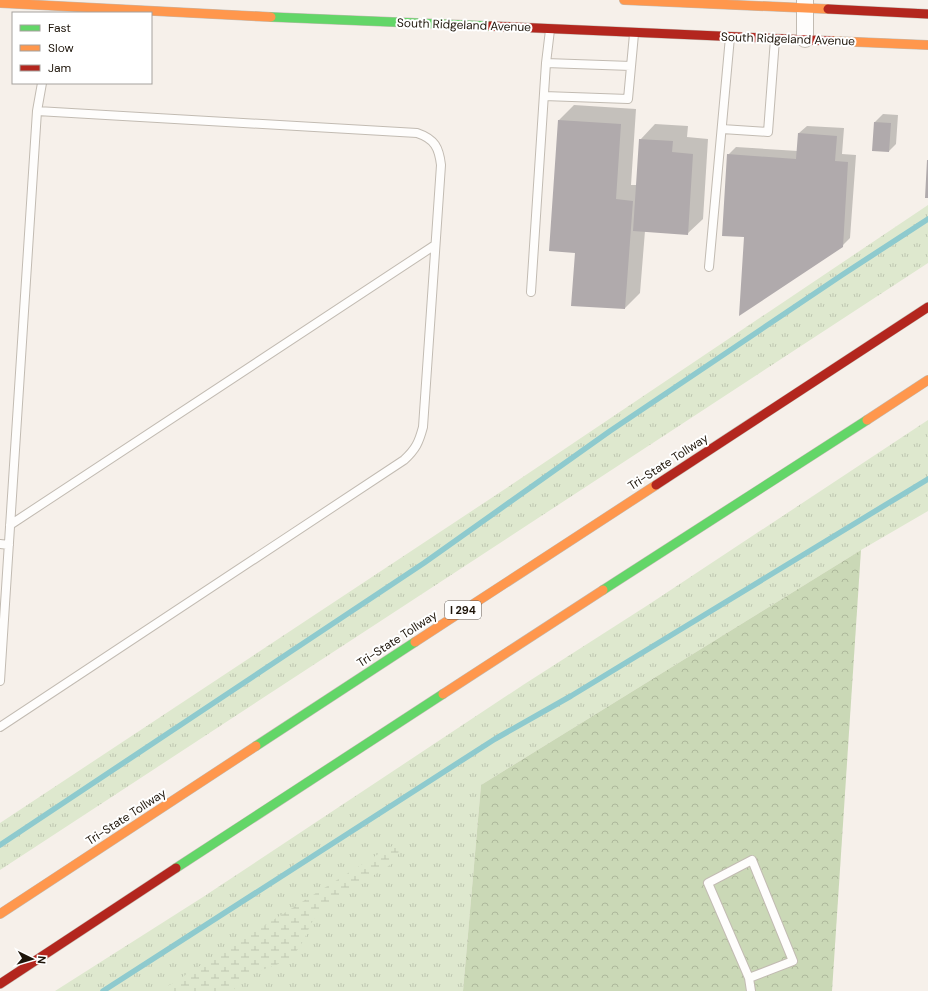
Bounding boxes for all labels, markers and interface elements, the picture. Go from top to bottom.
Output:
legend [12,12,152,84]
street label: South Ridgeland Avenue [397,15,531,35]
text: Fast [48,20,71,36]
street label: South Ridgeland Avenue [721,29,855,49]
text: Slow [48,40,74,56]
text: Jam [48,60,71,76]
street label: Tri-State Tollway [625,430,711,494]
road number: I 294 [445,601,481,619]
street label: Tri-State Tollway [354,607,440,671]
street label: Tri-State Tollway [83,785,169,849]
north arrow [12,939,52,979]
text: N [35,955,49,964]

